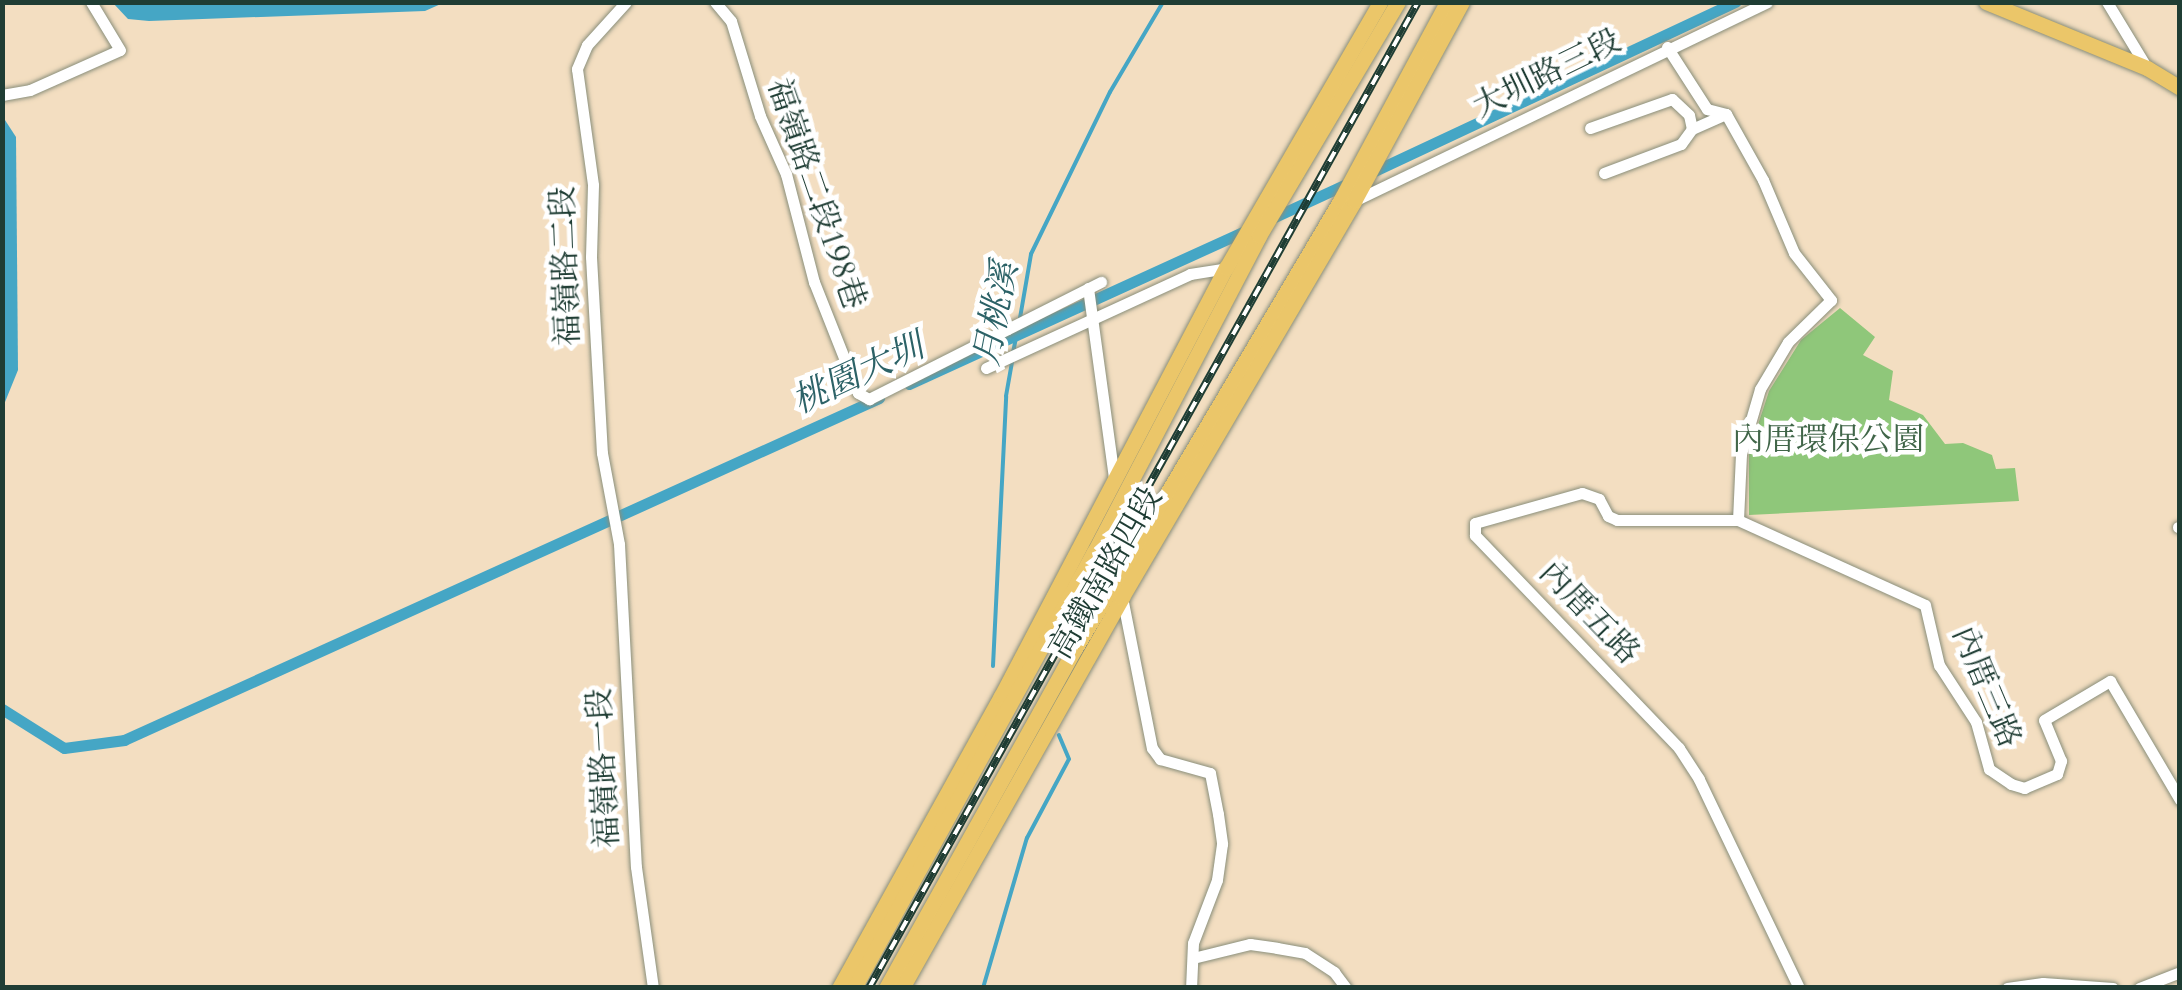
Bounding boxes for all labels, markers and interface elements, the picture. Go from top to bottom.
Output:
street label: 大圳路三段 [1467,22,1627,126]
street label: 福嶺路二段198巷 [759,74,873,314]
street label: 福嶺路二段 [544,185,588,347]
water label: 月桃溪 [965,258,1027,370]
water label: 桃園大圳 [786,325,930,423]
park label: 內厝環保公園 [1732,421,1924,459]
street label: 高鐵南路四段 [1041,480,1171,666]
street label: 內厝五路 [1531,554,1647,672]
street label: 內厝三路 [1943,621,2029,753]
street label: 福嶺路一段 [581,687,627,849]

